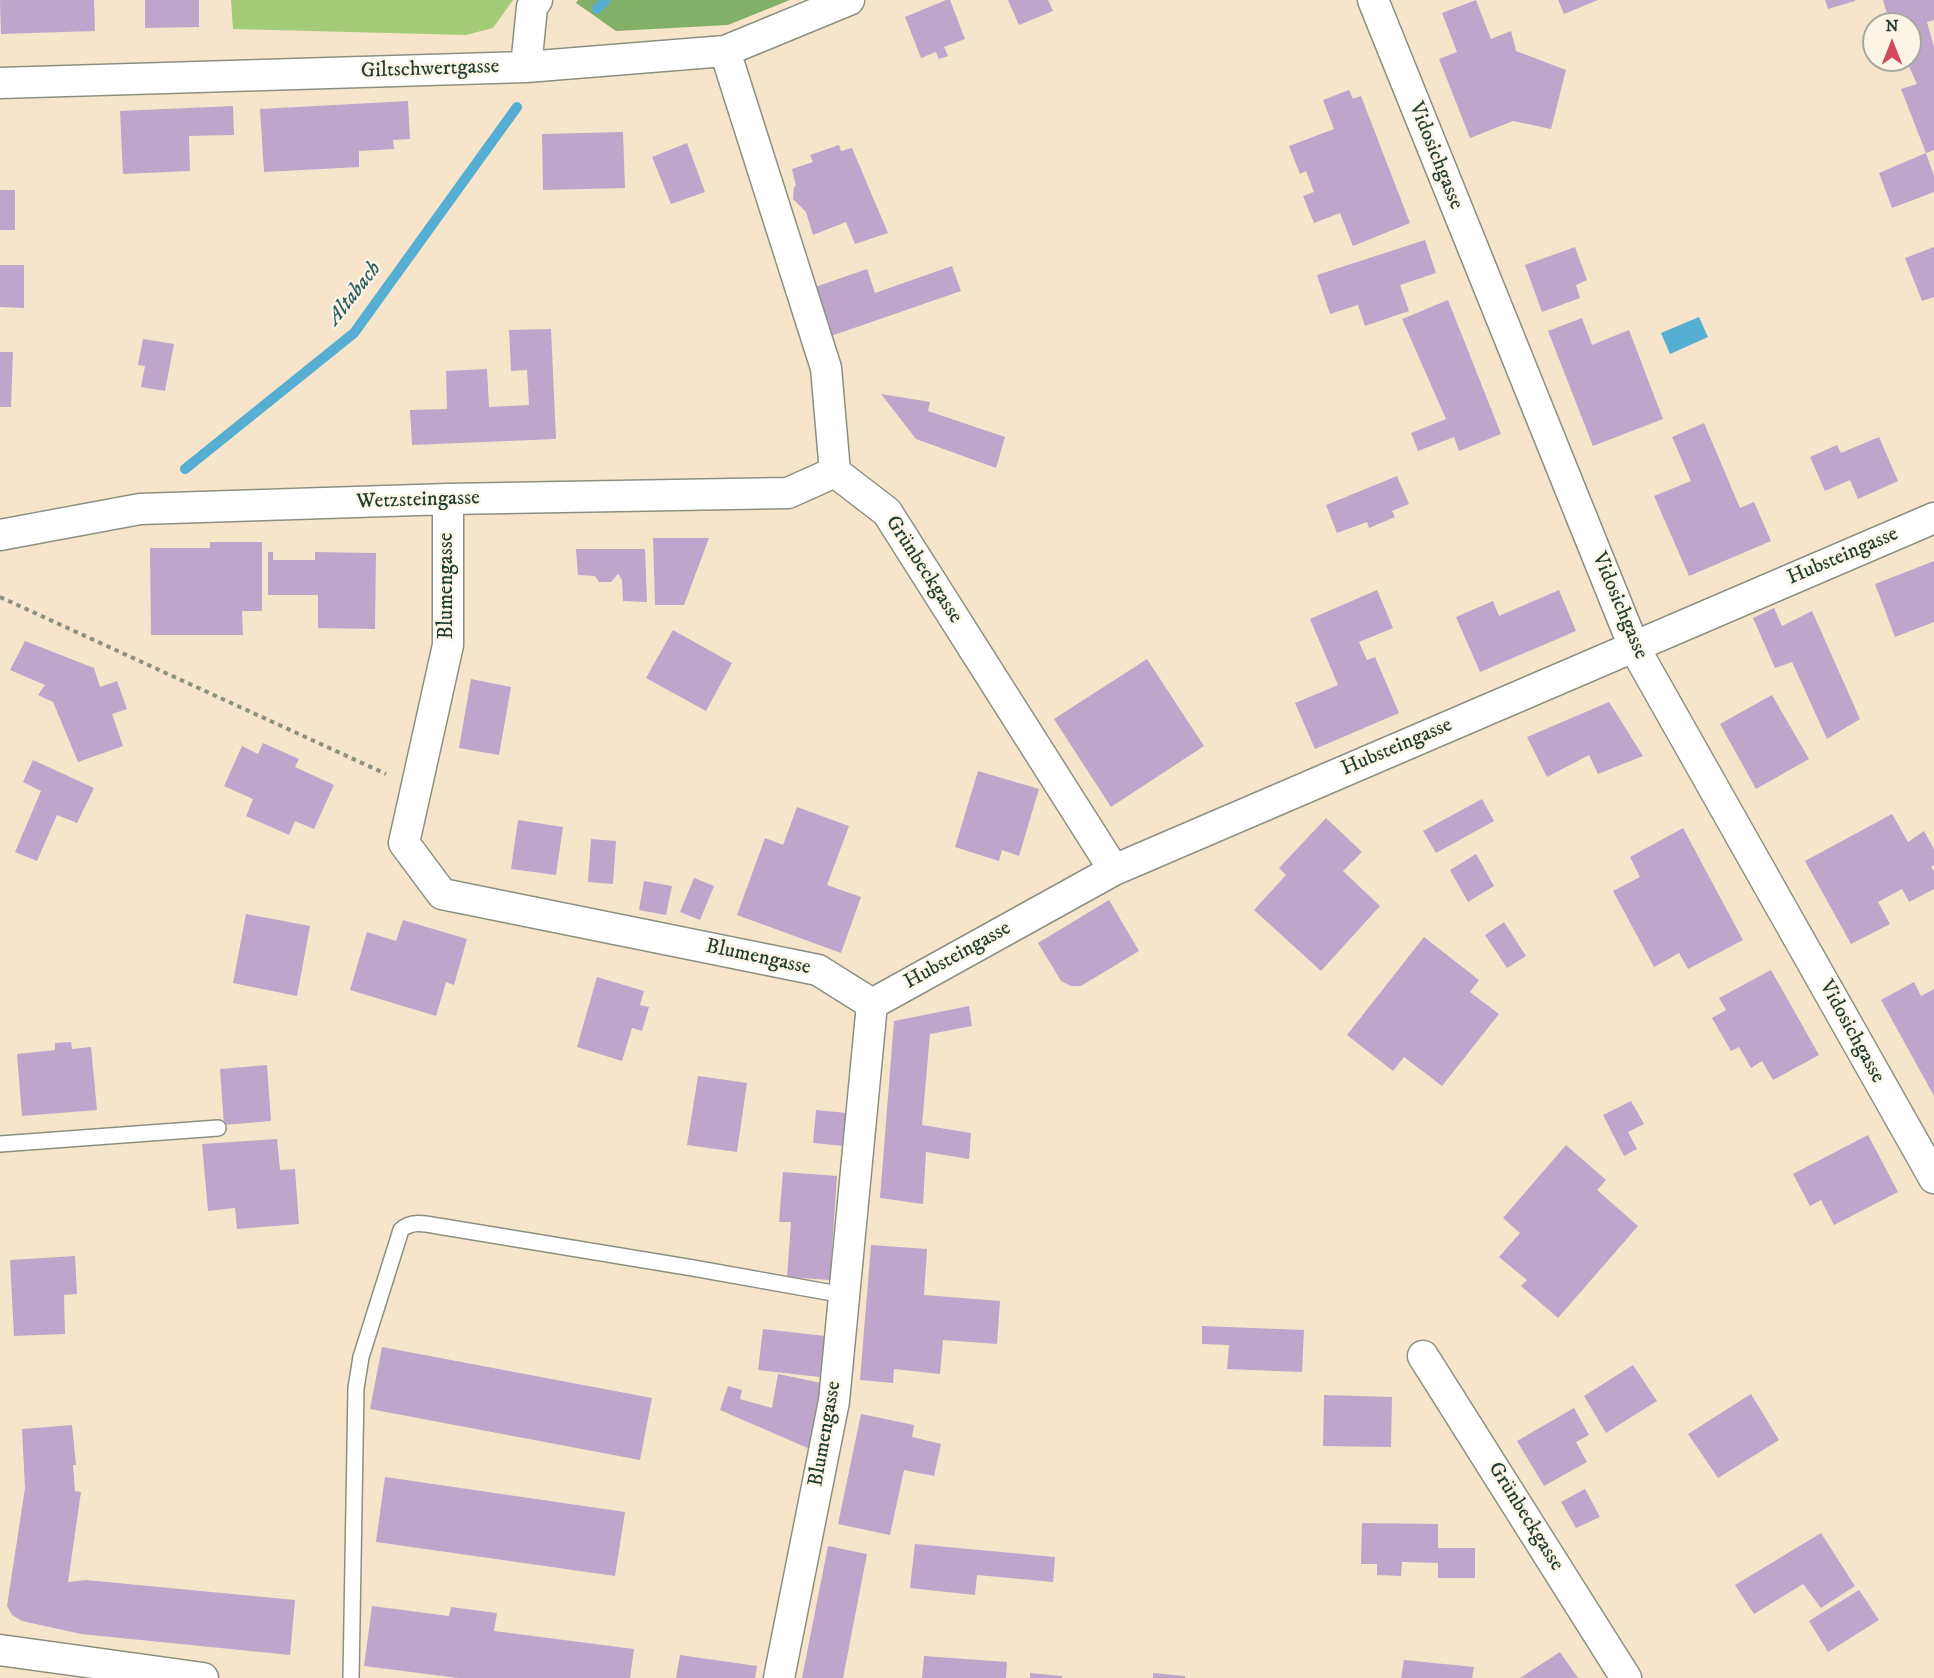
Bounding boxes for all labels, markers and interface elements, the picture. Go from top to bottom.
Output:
north arrow [1862,12,1922,72]
text: N [1885,16,1899,36]
street label: Giltschwertgasse [360,55,500,85]
street label: Vidosichgasse [1402,99,1468,213]
water label: Altabach [322,257,388,331]
street label: Wetzsteingasse [356,486,480,516]
street label: Grünbeckgasse [879,511,967,629]
street label: Hubsteingasse [1784,522,1902,592]
street label: Blumengasse [435,533,461,639]
street label: Vidosichgasse [1585,549,1653,663]
street label: Hubsteingasse [1338,713,1456,783]
street label: Hubsteingasse [900,916,1016,996]
street label: Blumengasse [703,935,813,981]
street label: Vidosichgasse [1812,976,1890,1088]
street label: Blumengasse [804,1379,848,1489]
street label: Grünbeckgasse [1482,1458,1568,1576]

